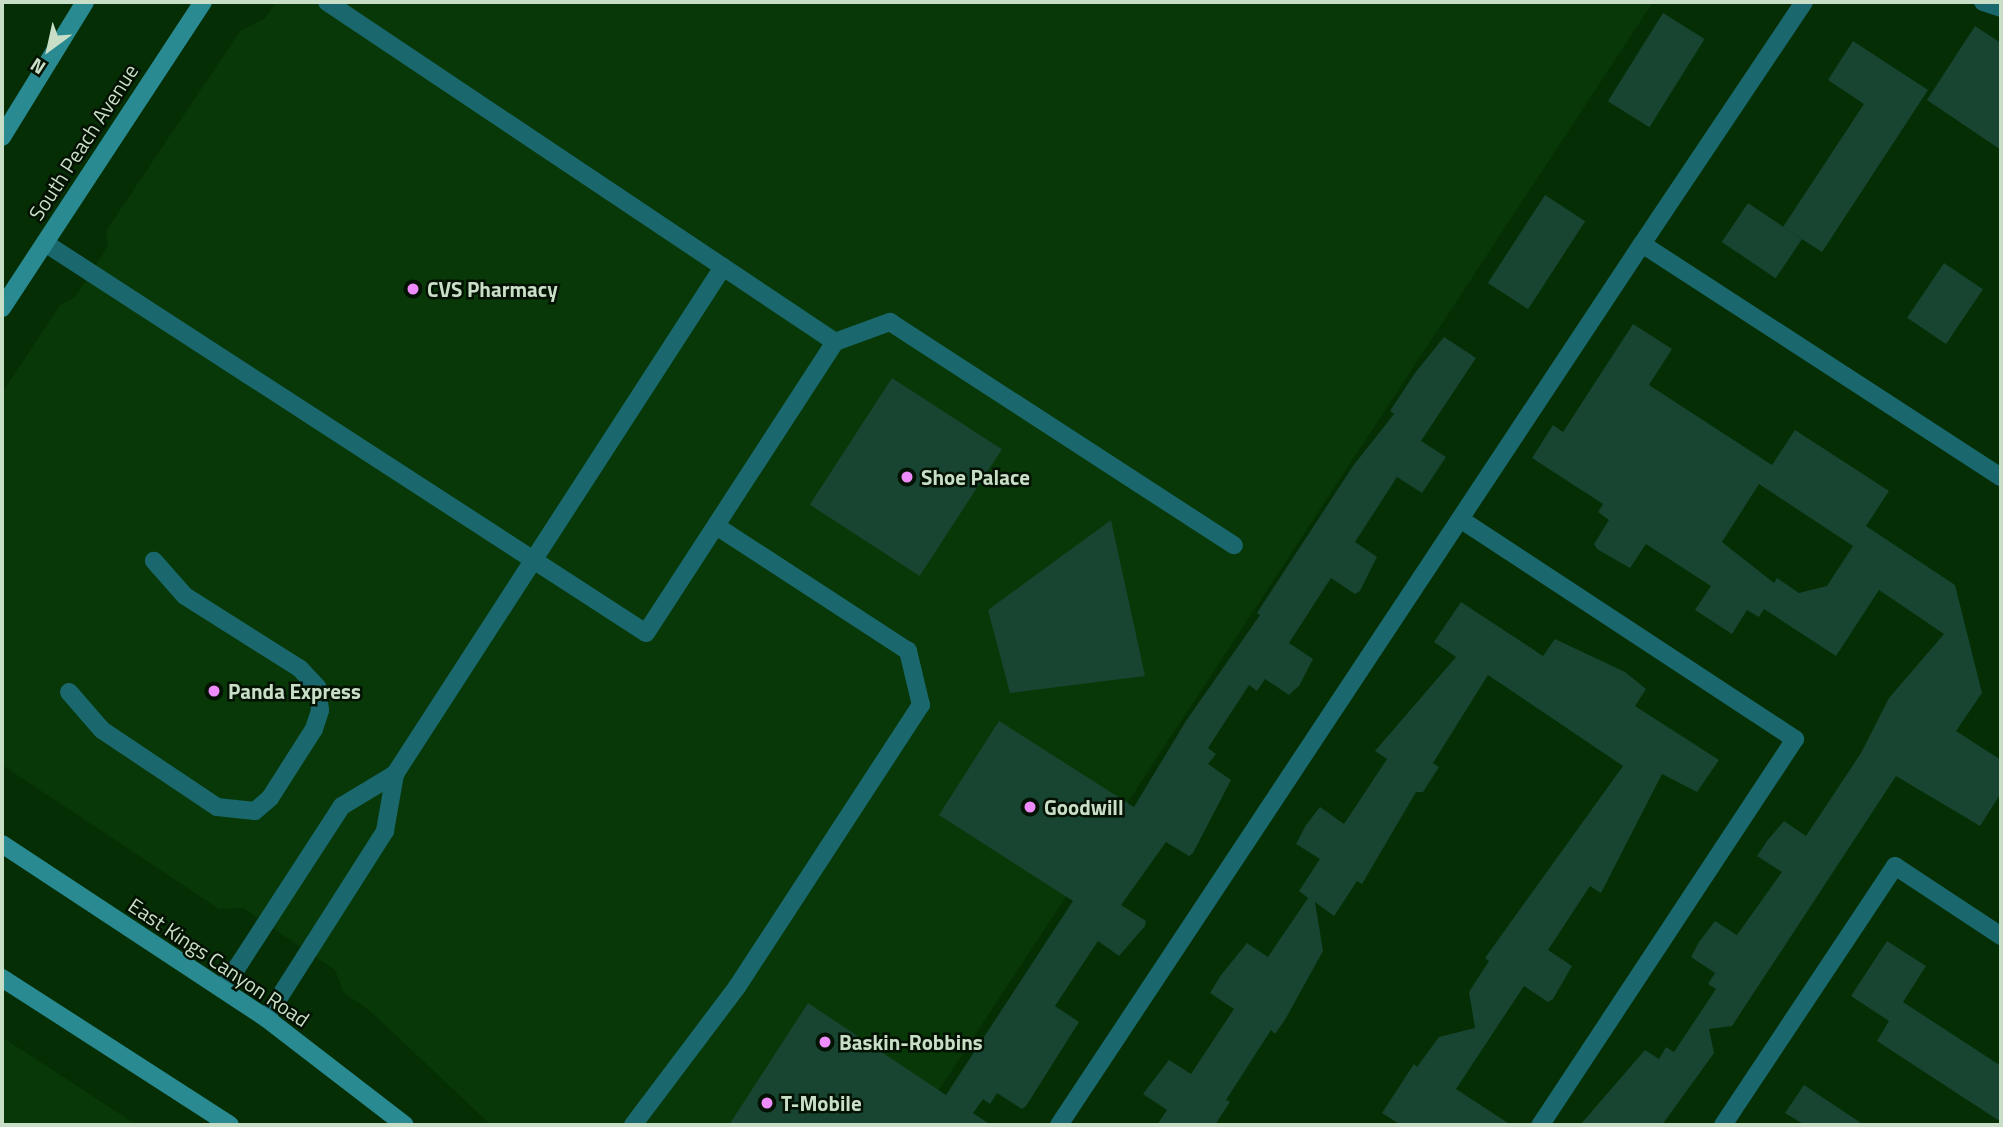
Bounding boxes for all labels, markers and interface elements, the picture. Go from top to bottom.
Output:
north arrow [14,14,84,84]
text: N [24,51,51,83]
street label: South Peach Avenue [23,59,143,225]
place label: CVS Pharmacy [427,276,558,302]
marker: CVS Pharmacy [405,281,421,297]
place label: Shoe Palace [921,464,1030,490]
marker: Shoe Palace [899,469,915,485]
place label: Panda Express [228,678,361,704]
marker: Panda Express [206,683,222,699]
place label: Goodwill [1044,794,1124,820]
marker: Goodwill [1022,799,1038,815]
street label: East Kings Canyon Road [124,892,314,1032]
place label: Baskin-Robbins [839,1029,983,1055]
marker: Baskin-Robbins [817,1034,833,1050]
place label: T-Mobile [781,1090,862,1116]
marker: T-Mobile [759,1095,775,1111]

